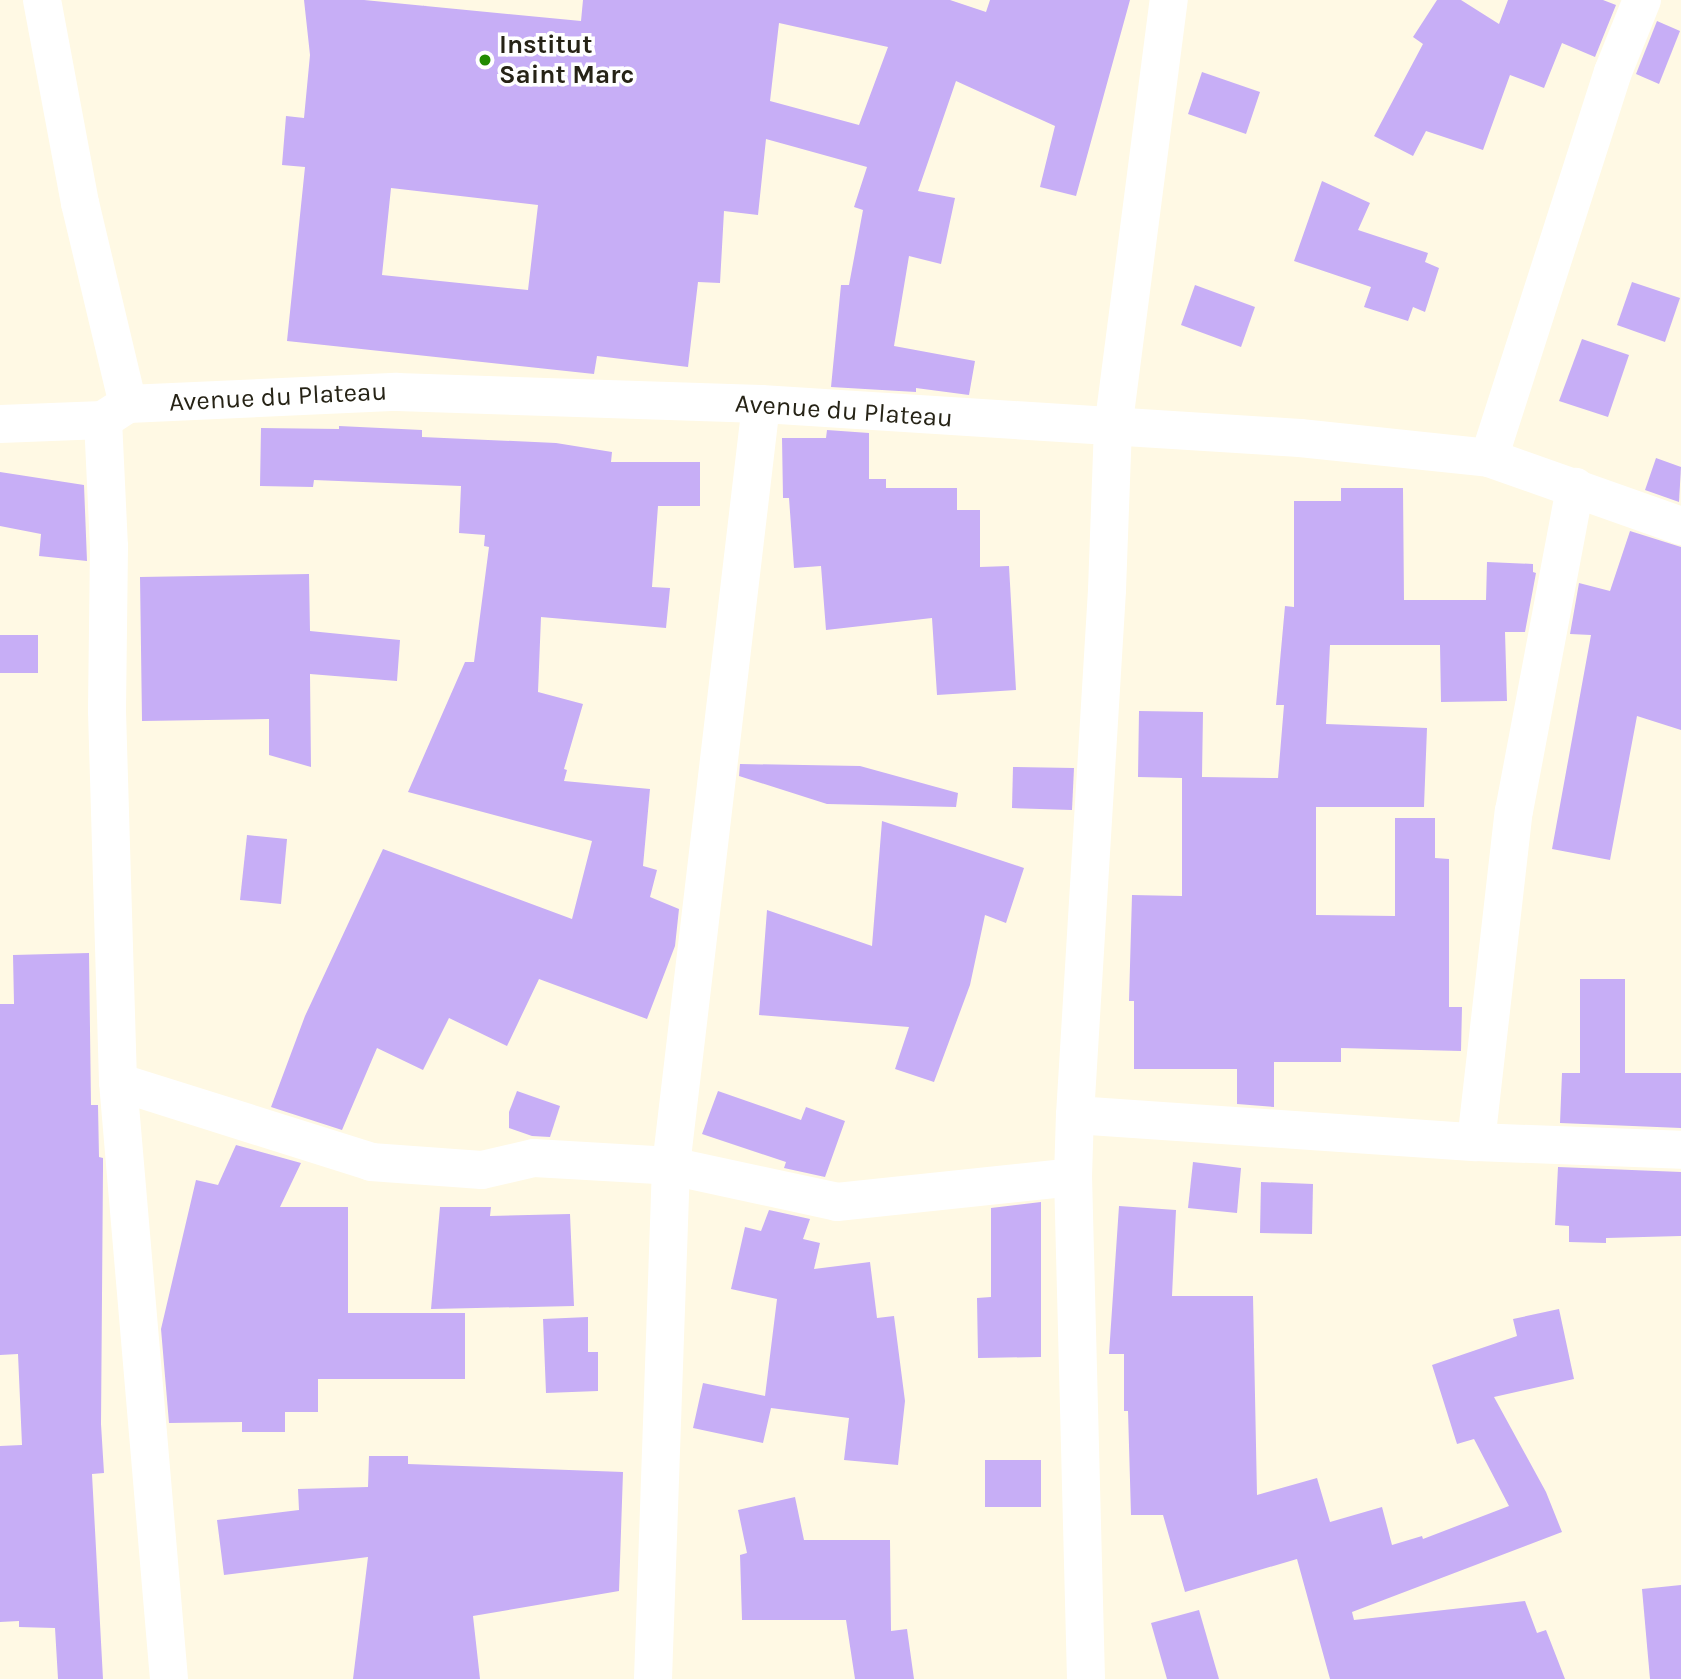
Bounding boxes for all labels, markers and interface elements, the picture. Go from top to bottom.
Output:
place label: Institut Saint Marc [499,29,634,90]
marker: Institut Saint Marc [477,52,493,68]
street label: Avenue du Plateau [168,376,388,418]
street label: Avenue du Plateau [734,388,954,434]

